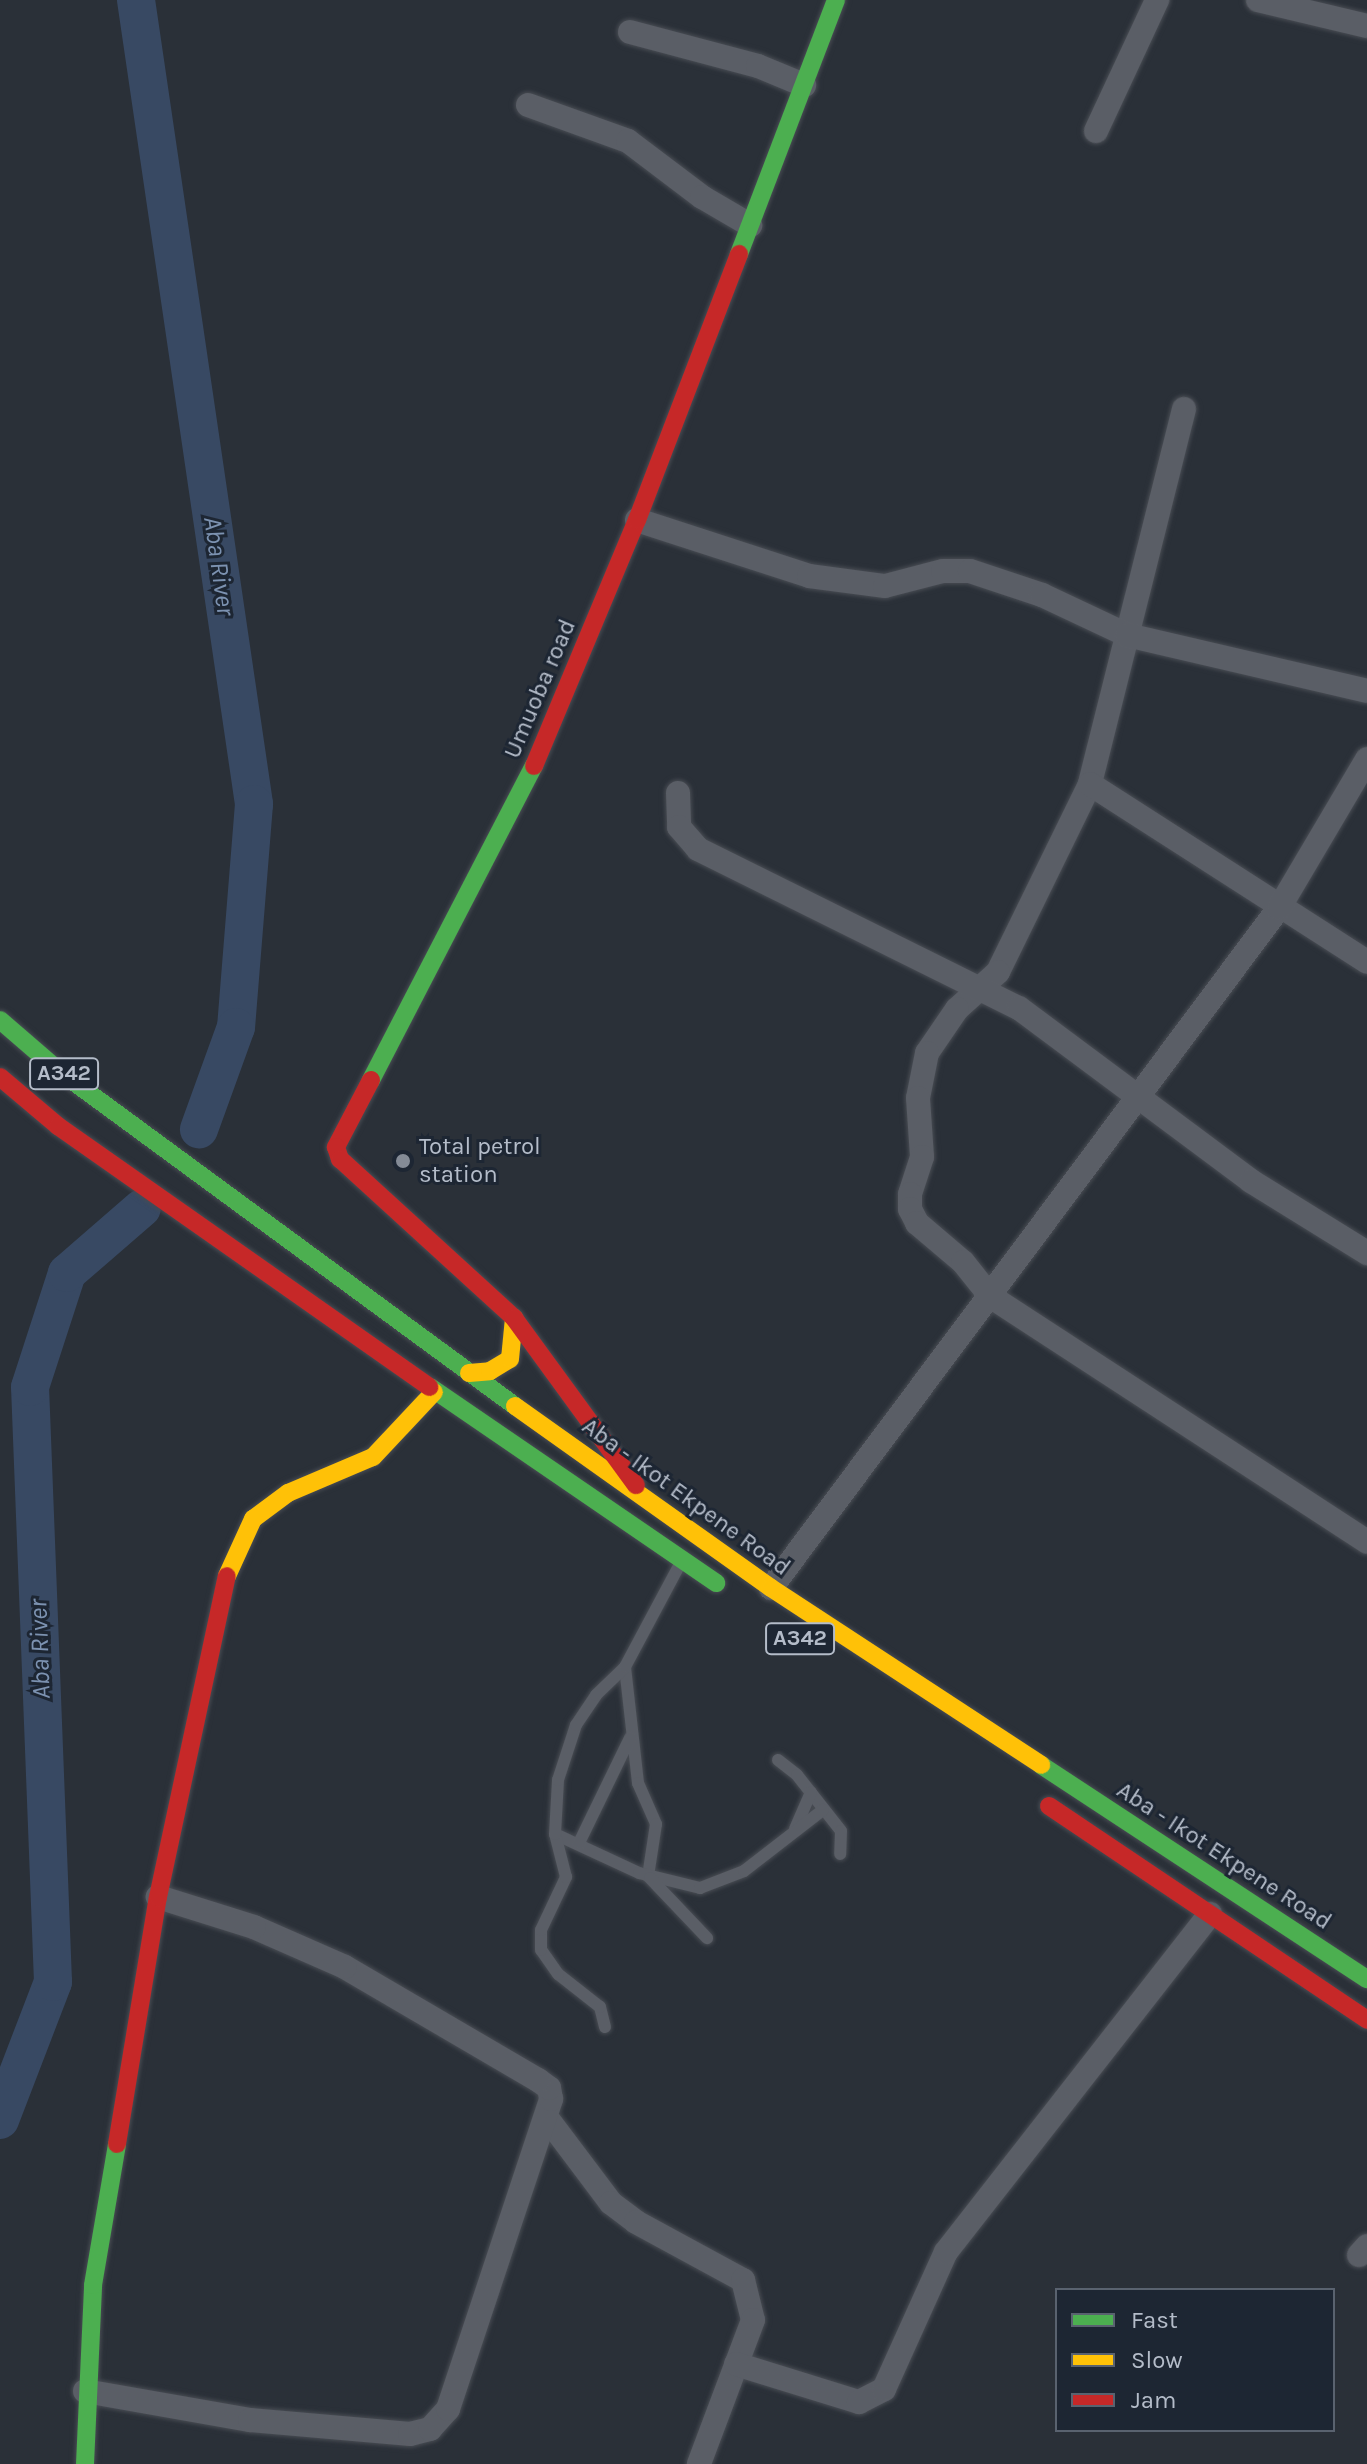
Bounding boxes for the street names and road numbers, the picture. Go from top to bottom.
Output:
street label: Umuoba road [498,615,582,763]
road number: A342 [28,1056,100,1092]
street label: Aba - Ikot Ekpene Road [576,1412,796,1582]
road number: A342 [764,1621,836,1657]
street label: Aba - Ikot Ekpene Road [1111,1776,1337,1936]

